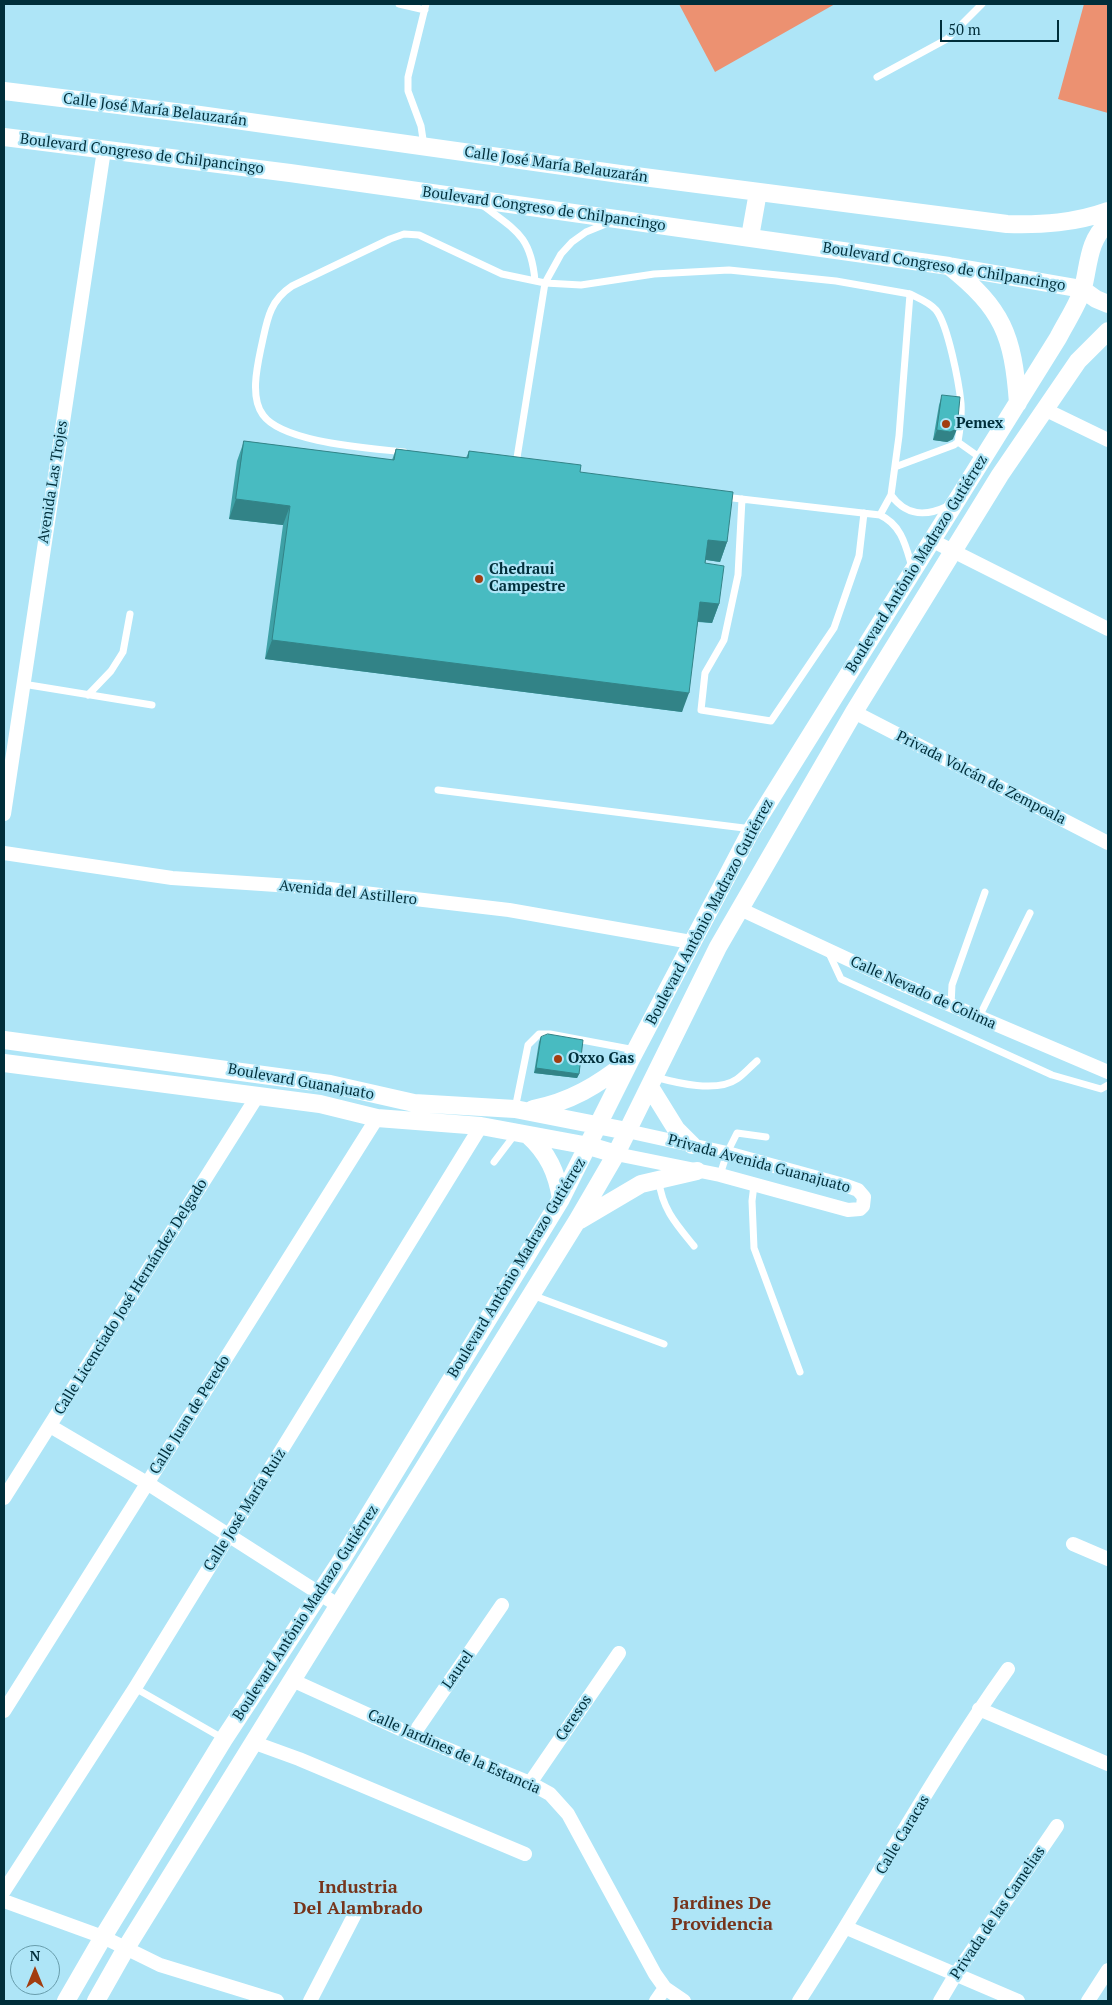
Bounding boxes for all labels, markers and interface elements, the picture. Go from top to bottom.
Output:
scale bar [942,10,1061,42]
text: 50 m [948,19,981,39]
street label: Calle José María Belauzarán [62,90,248,130]
street label: Boulevard Congreso de Chilpancingo [19,130,265,178]
street label: Calle José María Belauzarán [463,143,649,187]
street label: Boulevard Congreso de Chilpancingo [421,183,667,235]
street label: Boulevard Congreso de Chilpancingo [821,239,1067,295]
place label: Pemex [956,415,1003,433]
marker: Pemex [940,418,952,430]
street label: Avenida Las Trojes [34,419,72,545]
street label: Boulevard Antônio Madrazo Gutiérrez [842,452,992,676]
place label: Chedraui Campestre [489,561,565,596]
marker: Chedraui Campestre [473,573,485,585]
street label: Privada Volcán de Zempoala [893,727,1069,829]
street label: Boulevard Antônio Madrazo Gutiérrez [643,796,777,1028]
street label: Avenida del Astillero [278,877,418,909]
street label: Calle Nevado de Colima [847,953,999,1033]
place label: Oxxo Gas [568,1050,634,1068]
marker: Oxxo Gas [552,1053,564,1065]
street label: Boulevard Guanajuato [226,1060,376,1104]
street label: Privada Avenida Guanajuato [666,1131,852,1197]
street label: Boulevard Antônio Madrazo Gutiérrez [444,1155,590,1381]
street label: Calle Licenciado José Hernández Delgado [51,1176,211,1418]
street label: Calle Juan de Peredo [146,1352,234,1478]
street label: Calle José María Ruiz [200,1446,290,1574]
street label: Boulevard Antônio Madrazo Gutiérrez [229,1502,383,1724]
street label: Laurel [439,1648,477,1692]
street label: Ceresos [552,1692,596,1744]
street label: Calle Jardines de la Estancia [365,1706,543,1798]
street label: Calle Caracas [872,1792,934,1878]
street label: Privada de las Camelias [947,1843,1049,1983]
district label: Industria Del Alambrado [293,1877,423,1920]
district label: Jardines De Providencia [671,1893,773,1936]
north arrow [10,1945,60,1995]
text: N [30,1946,40,1965]

